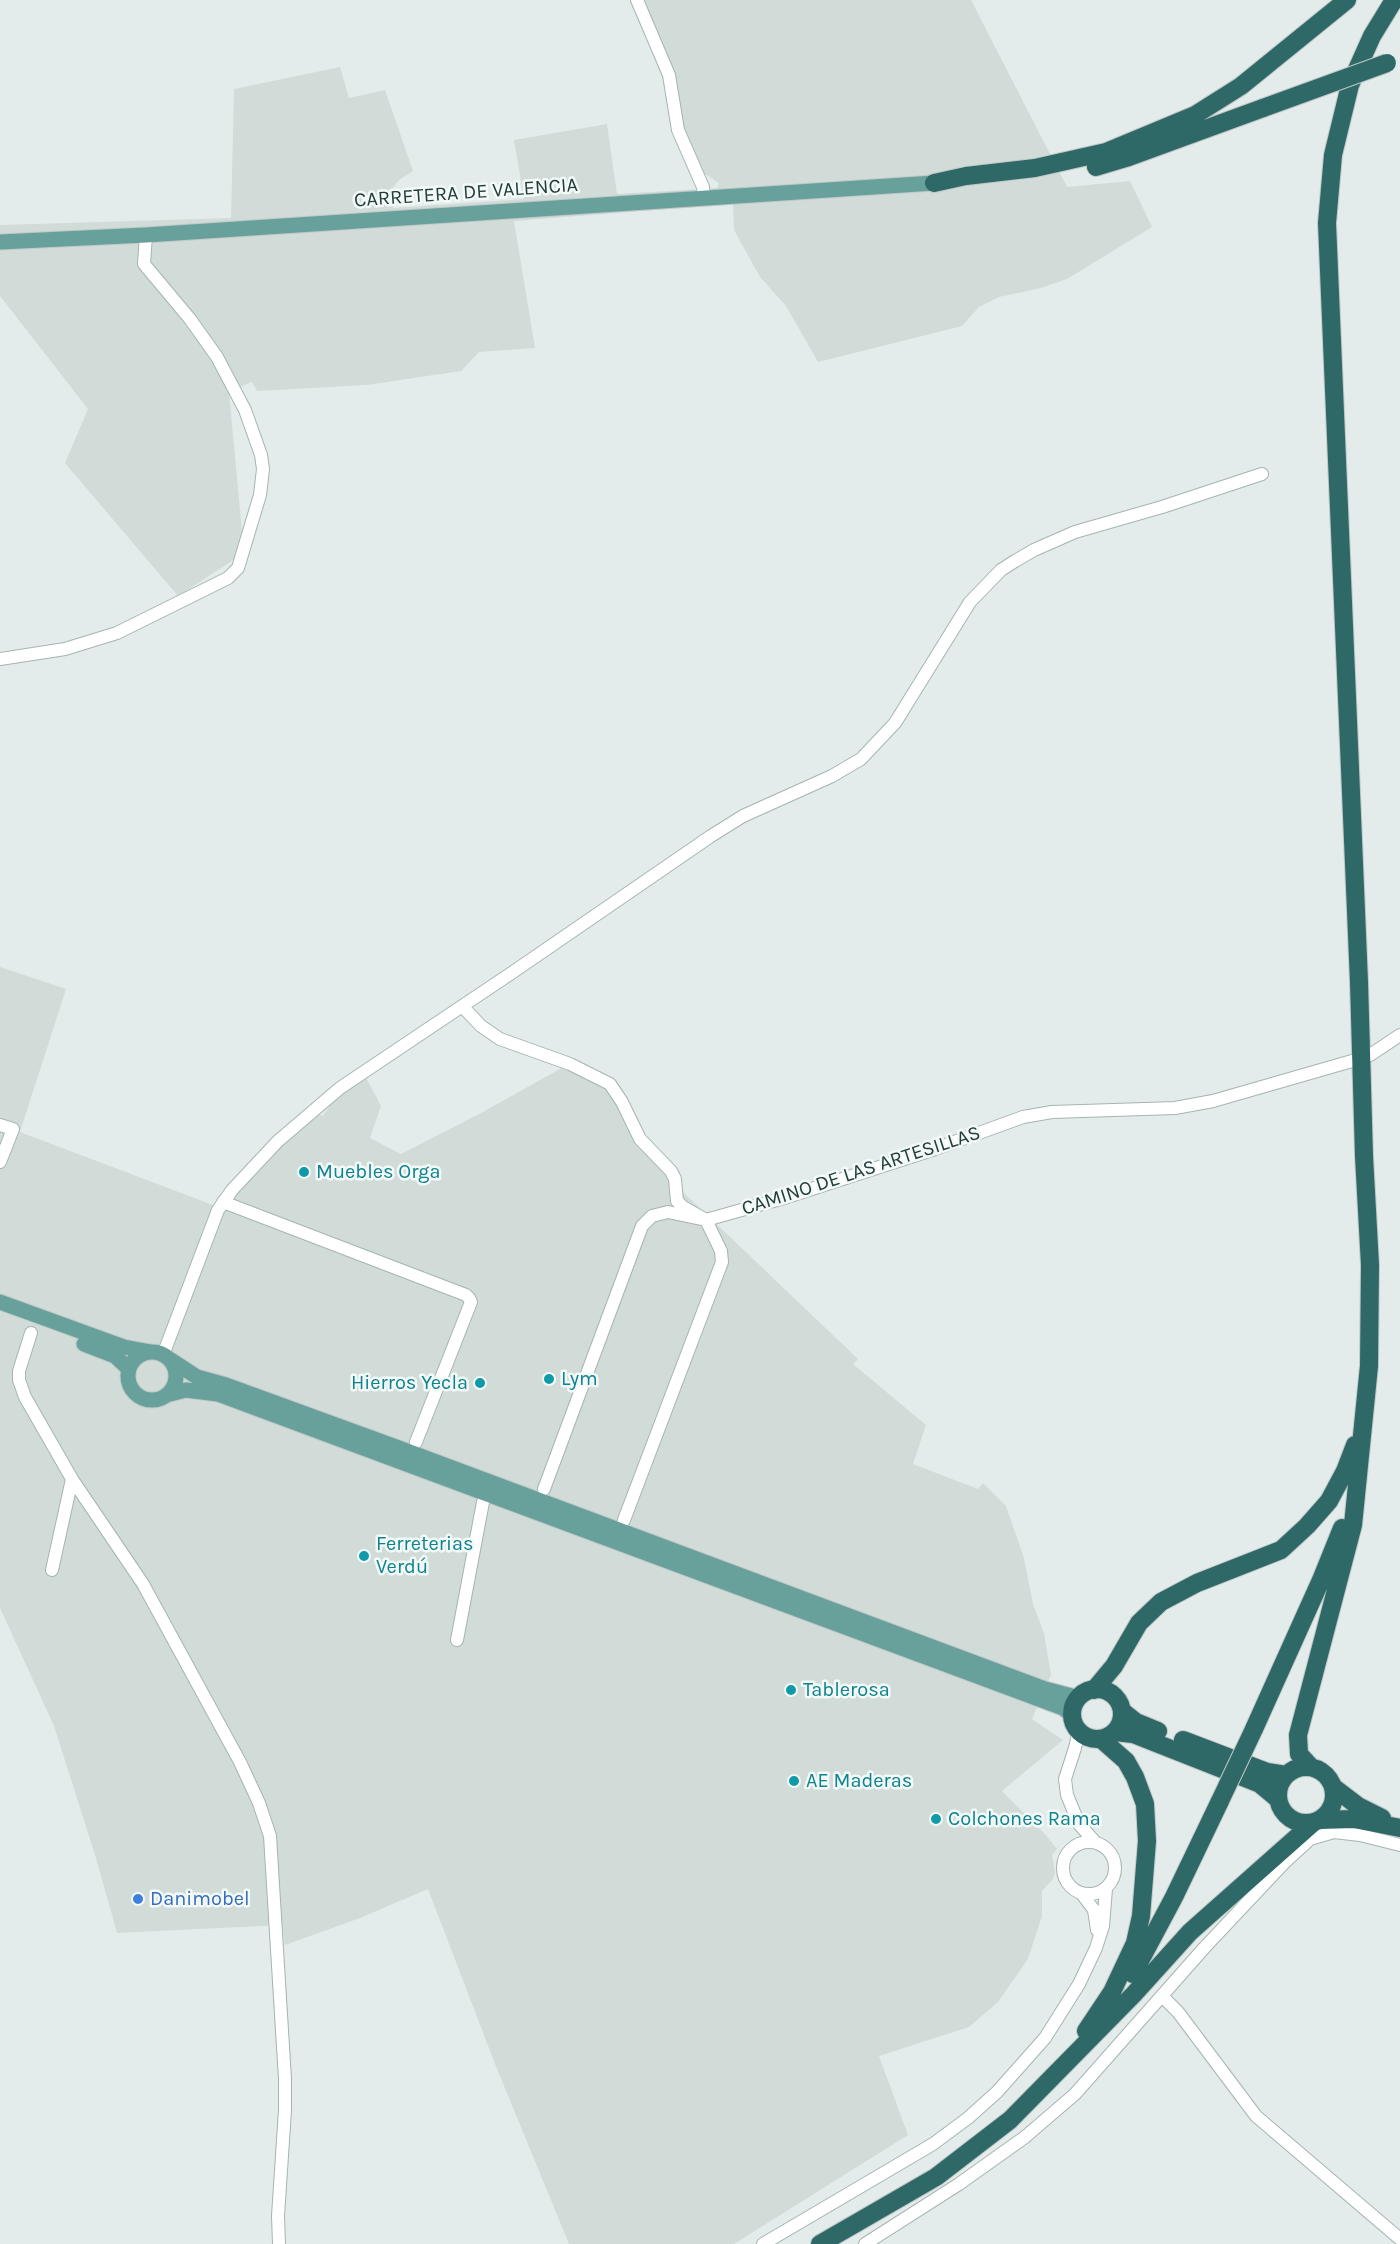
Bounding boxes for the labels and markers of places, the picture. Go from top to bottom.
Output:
place label: Muebles Orga [316,1160,440,1184]
marker: Muebles Orga [297,1165,311,1179]
place label: Lym [561,1367,598,1391]
place label: Hierros Yecla [351,1371,468,1395]
marker: Lym [542,1372,556,1386]
marker: Hierros Yecla [473,1376,487,1390]
place label: Ferreterias Verdú [376,1532,473,1579]
marker: Ferreterias Verdú [357,1549,371,1563]
place label: Tablerosa [803,1678,890,1702]
marker: Tablerosa [784,1683,798,1697]
place label: AE Maderas [806,1769,912,1793]
marker: AE Maderas [787,1774,801,1788]
place label: Colchones Rama [948,1807,1101,1831]
marker: Colchones Rama [929,1812,943,1826]
place label: Danimobel [150,1887,250,1911]
marker: Danimobel [131,1892,145,1906]

